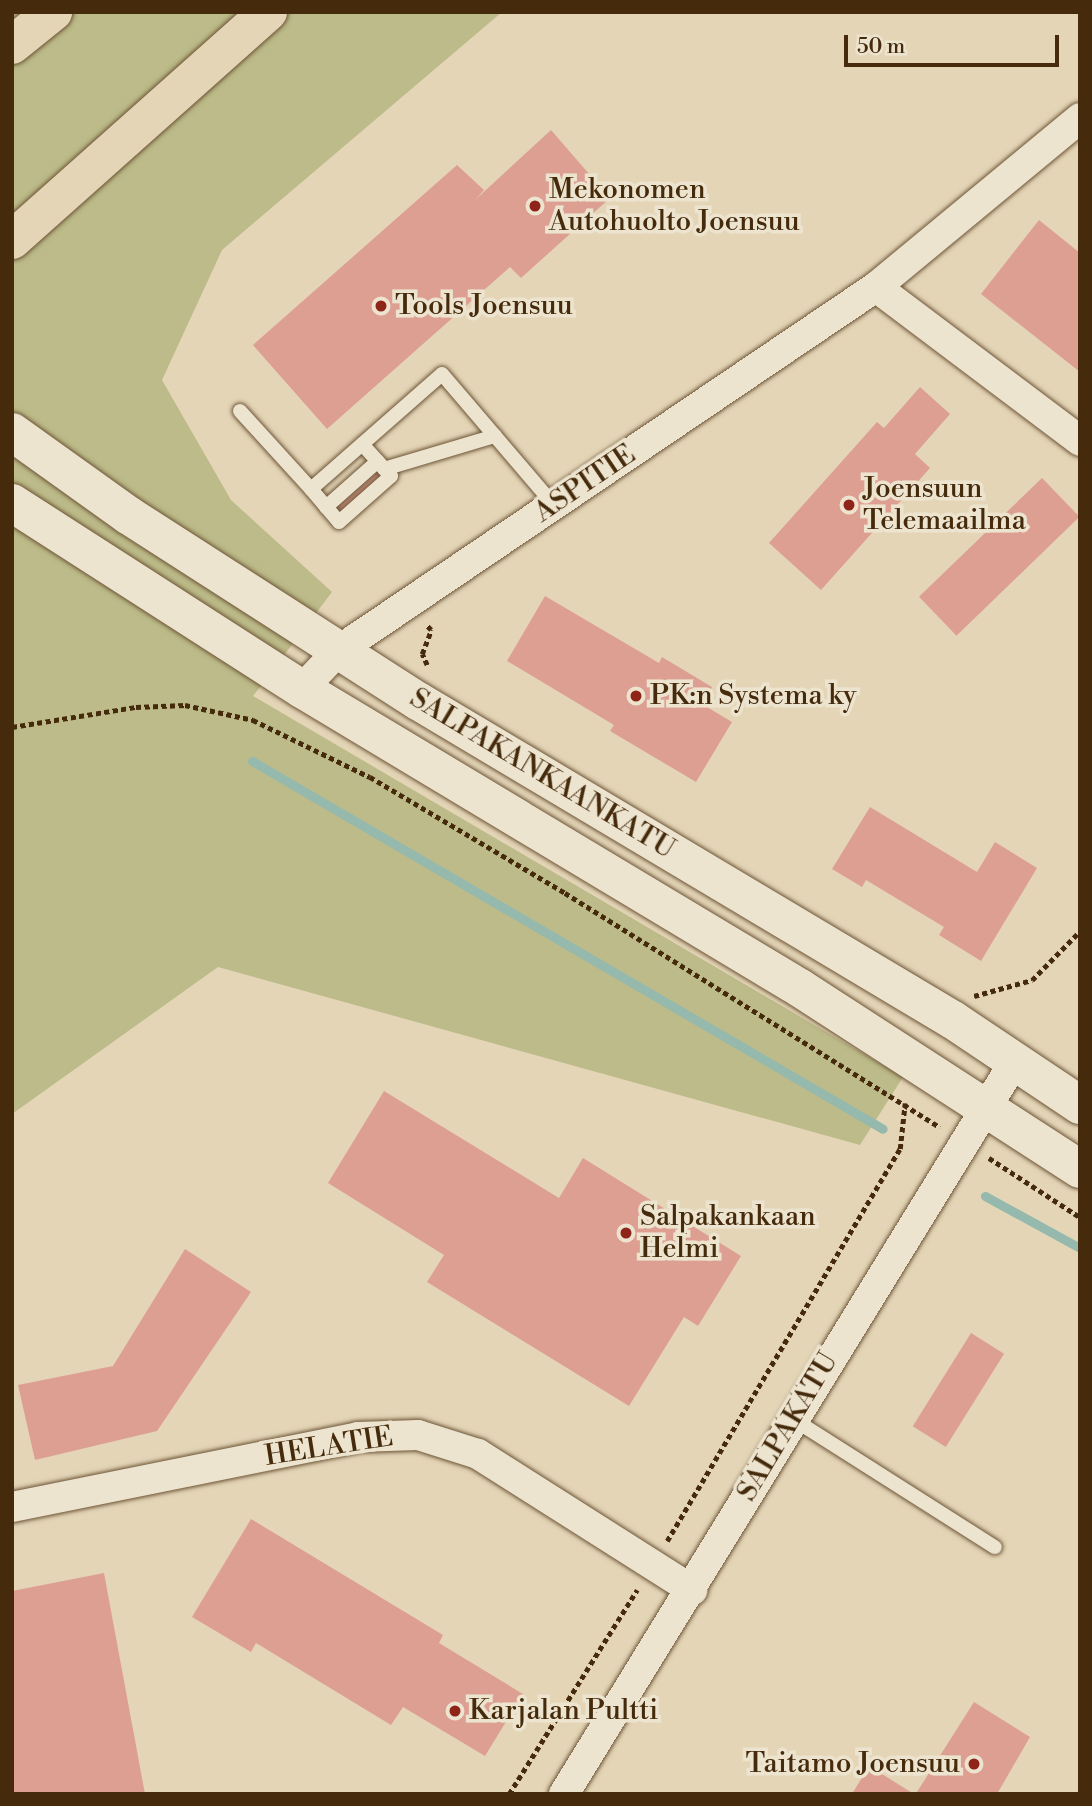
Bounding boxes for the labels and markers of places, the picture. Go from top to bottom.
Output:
place label: Mekonomen Autohuolto Joensuu [549,173,800,239]
marker: Mekonomen Autohuolto Joensuu [527,198,543,214]
place label: Tools Joensuu [395,289,573,323]
marker: Tools Joensuu [373,298,389,314]
place label: Joensuun Telemaailma [863,472,1026,538]
marker: Joensuun Telemaailma [841,497,857,513]
place label: PK:n Systema ky [650,679,856,713]
marker: PK:n Systema ky [628,688,644,704]
place label: Salpakankaan Helmi [640,1200,816,1266]
marker: Salpakankaan Helmi [618,1225,634,1241]
place label: Karjalan Pultti [469,1694,658,1728]
marker: Karjalan Pultti [447,1703,463,1719]
place label: Taitamo Joensuu [746,1747,960,1781]
marker: Taitamo Joensuu [966,1756,982,1772]

